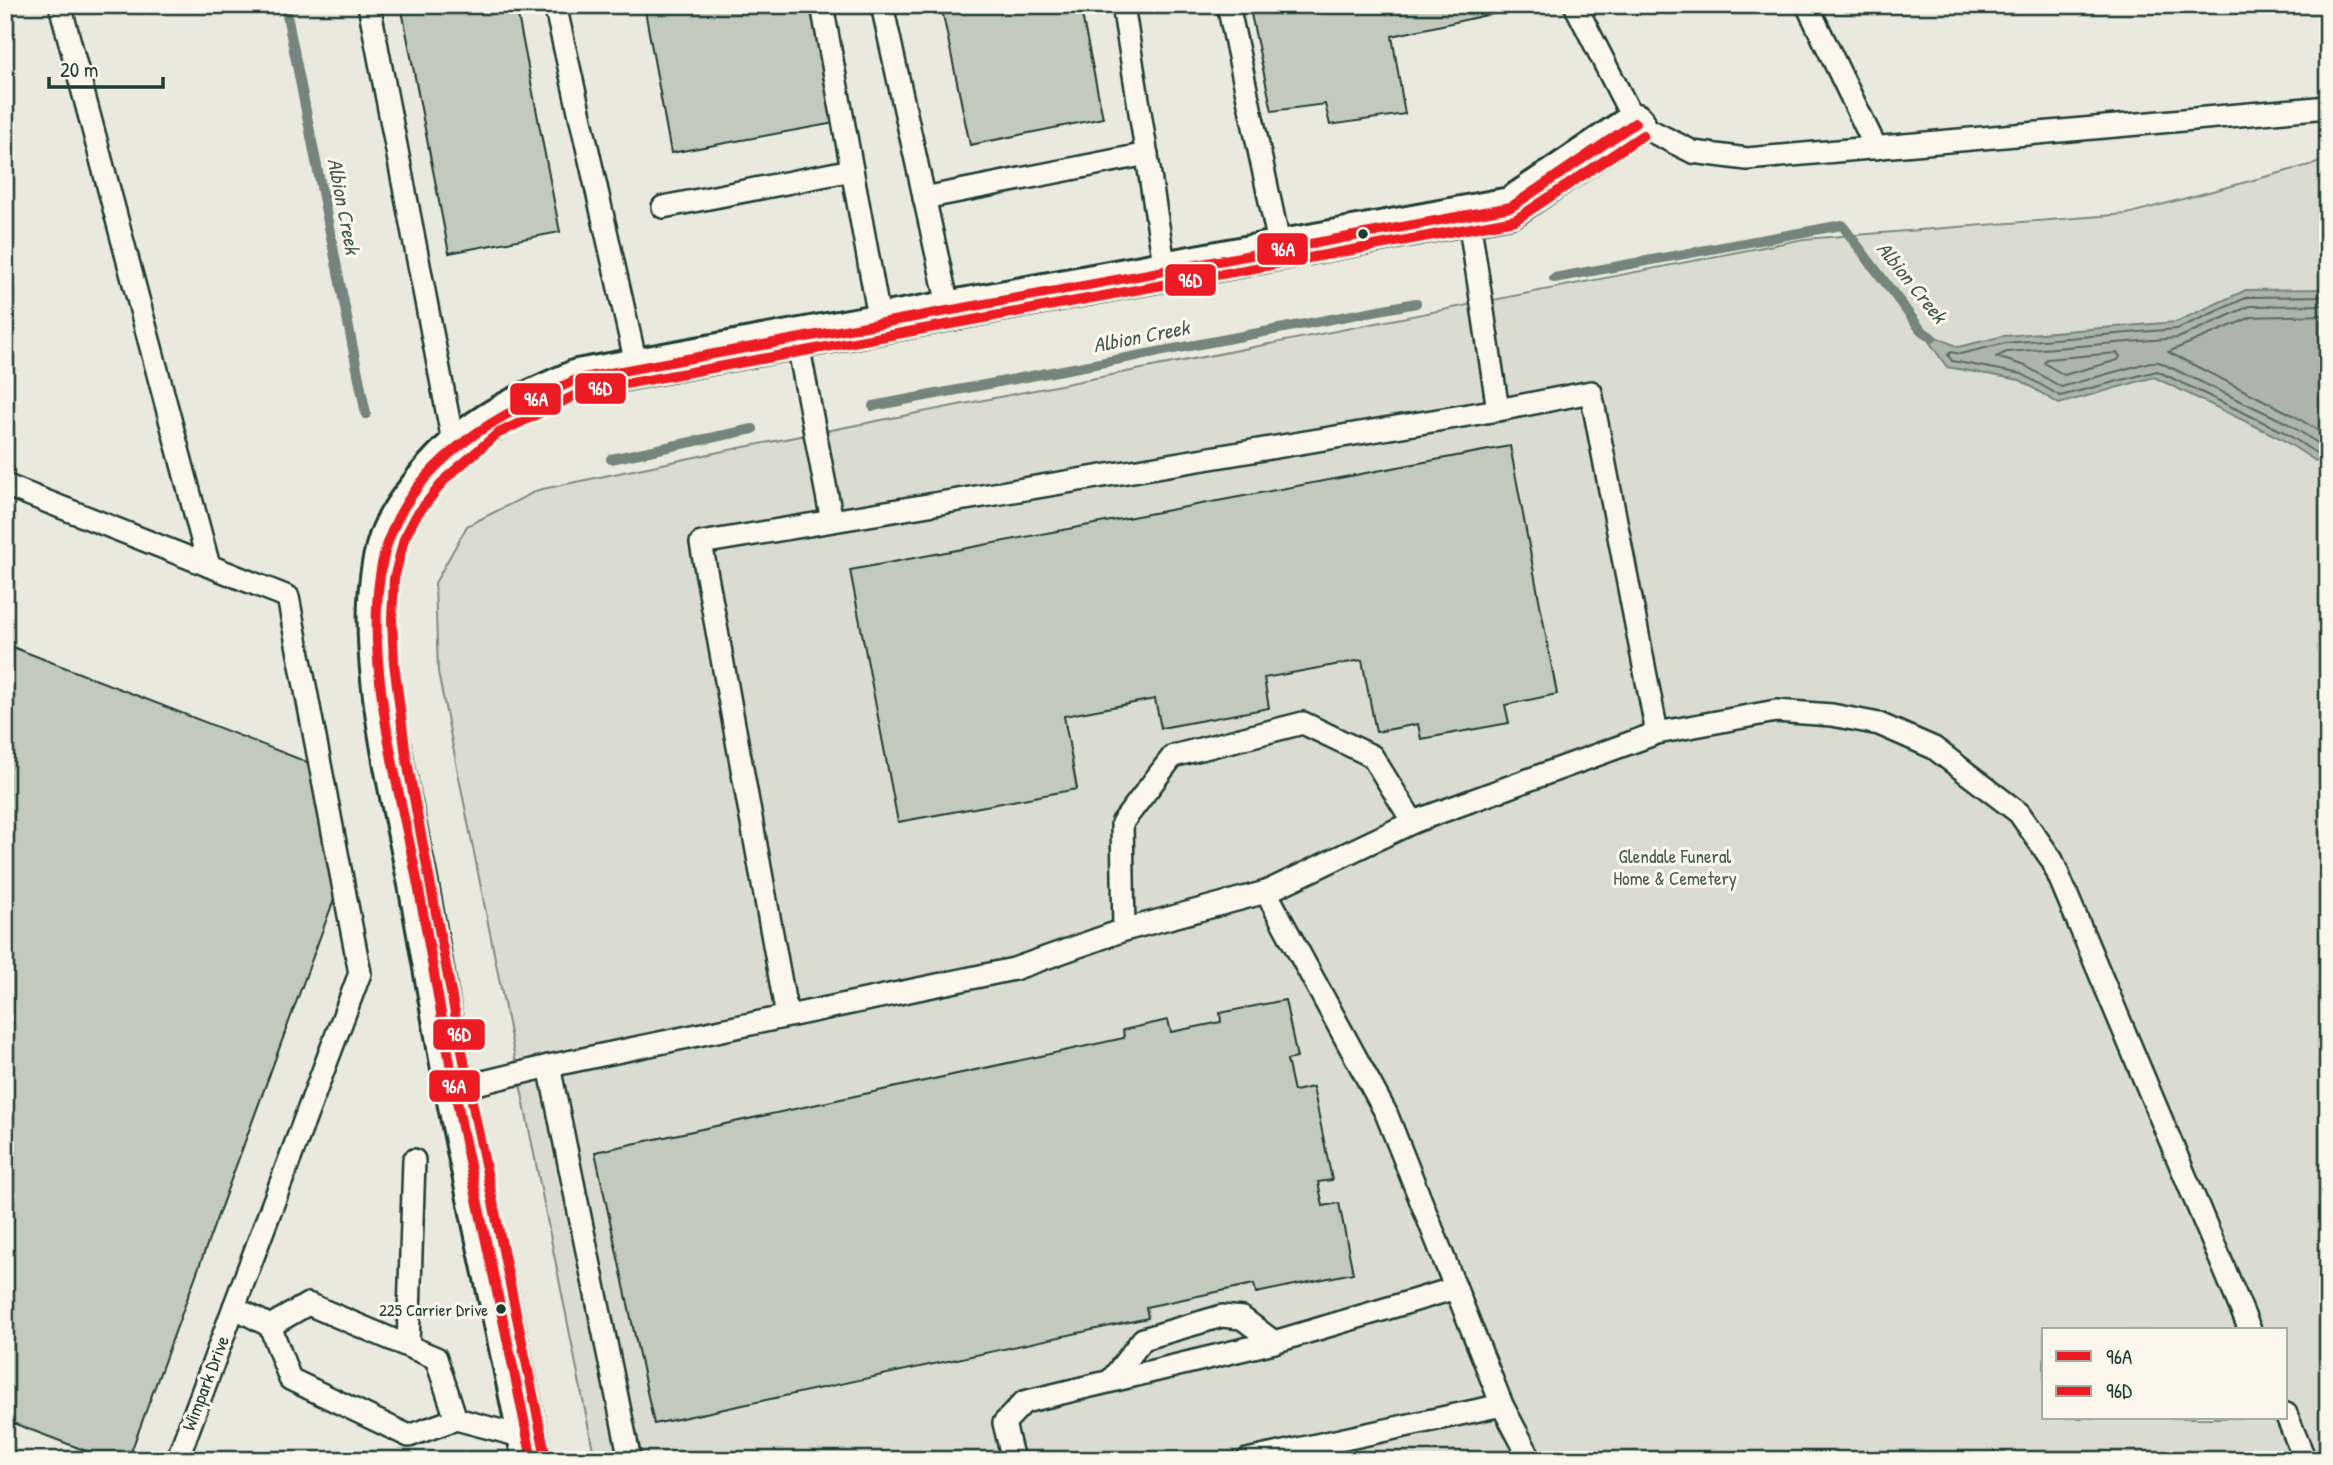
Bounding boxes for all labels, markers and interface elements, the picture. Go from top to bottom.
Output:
scale bar [49,46,163,90]
text: 20 m [60,55,98,84]
water label: Albion Creek [321,156,368,259]
unlabelled marker [1356,227,1370,241]
line badge: 96A [1256,232,1309,266]
water label: Albion Creek [1870,235,1955,331]
text: 96A [1271,236,1296,262]
line badge: 96D [1164,263,1217,297]
text: 96D [1178,267,1203,293]
water label: Albion Creek [1091,312,1194,359]
line badge: 96D [574,372,627,405]
text: 96D [588,375,613,401]
line badge: 96A [509,382,562,416]
text: 96A [524,386,549,412]
park label: Glendale Funeral Home & Cemetery [1613,843,1737,891]
line badge: 96D [432,1018,486,1051]
text: 96D [447,1021,472,1047]
line badge: 96A [428,1069,481,1103]
text: 96A [442,1073,467,1099]
place label: 225 Carrier Drive [379,1298,488,1321]
marker: 225 Carrier Drive [494,1302,508,1316]
legend [2042,1328,2288,1420]
street label: Wimpark Drive [175,1331,235,1434]
text: 96A [2106,1342,2132,1371]
text: 96D [2106,1376,2132,1405]

